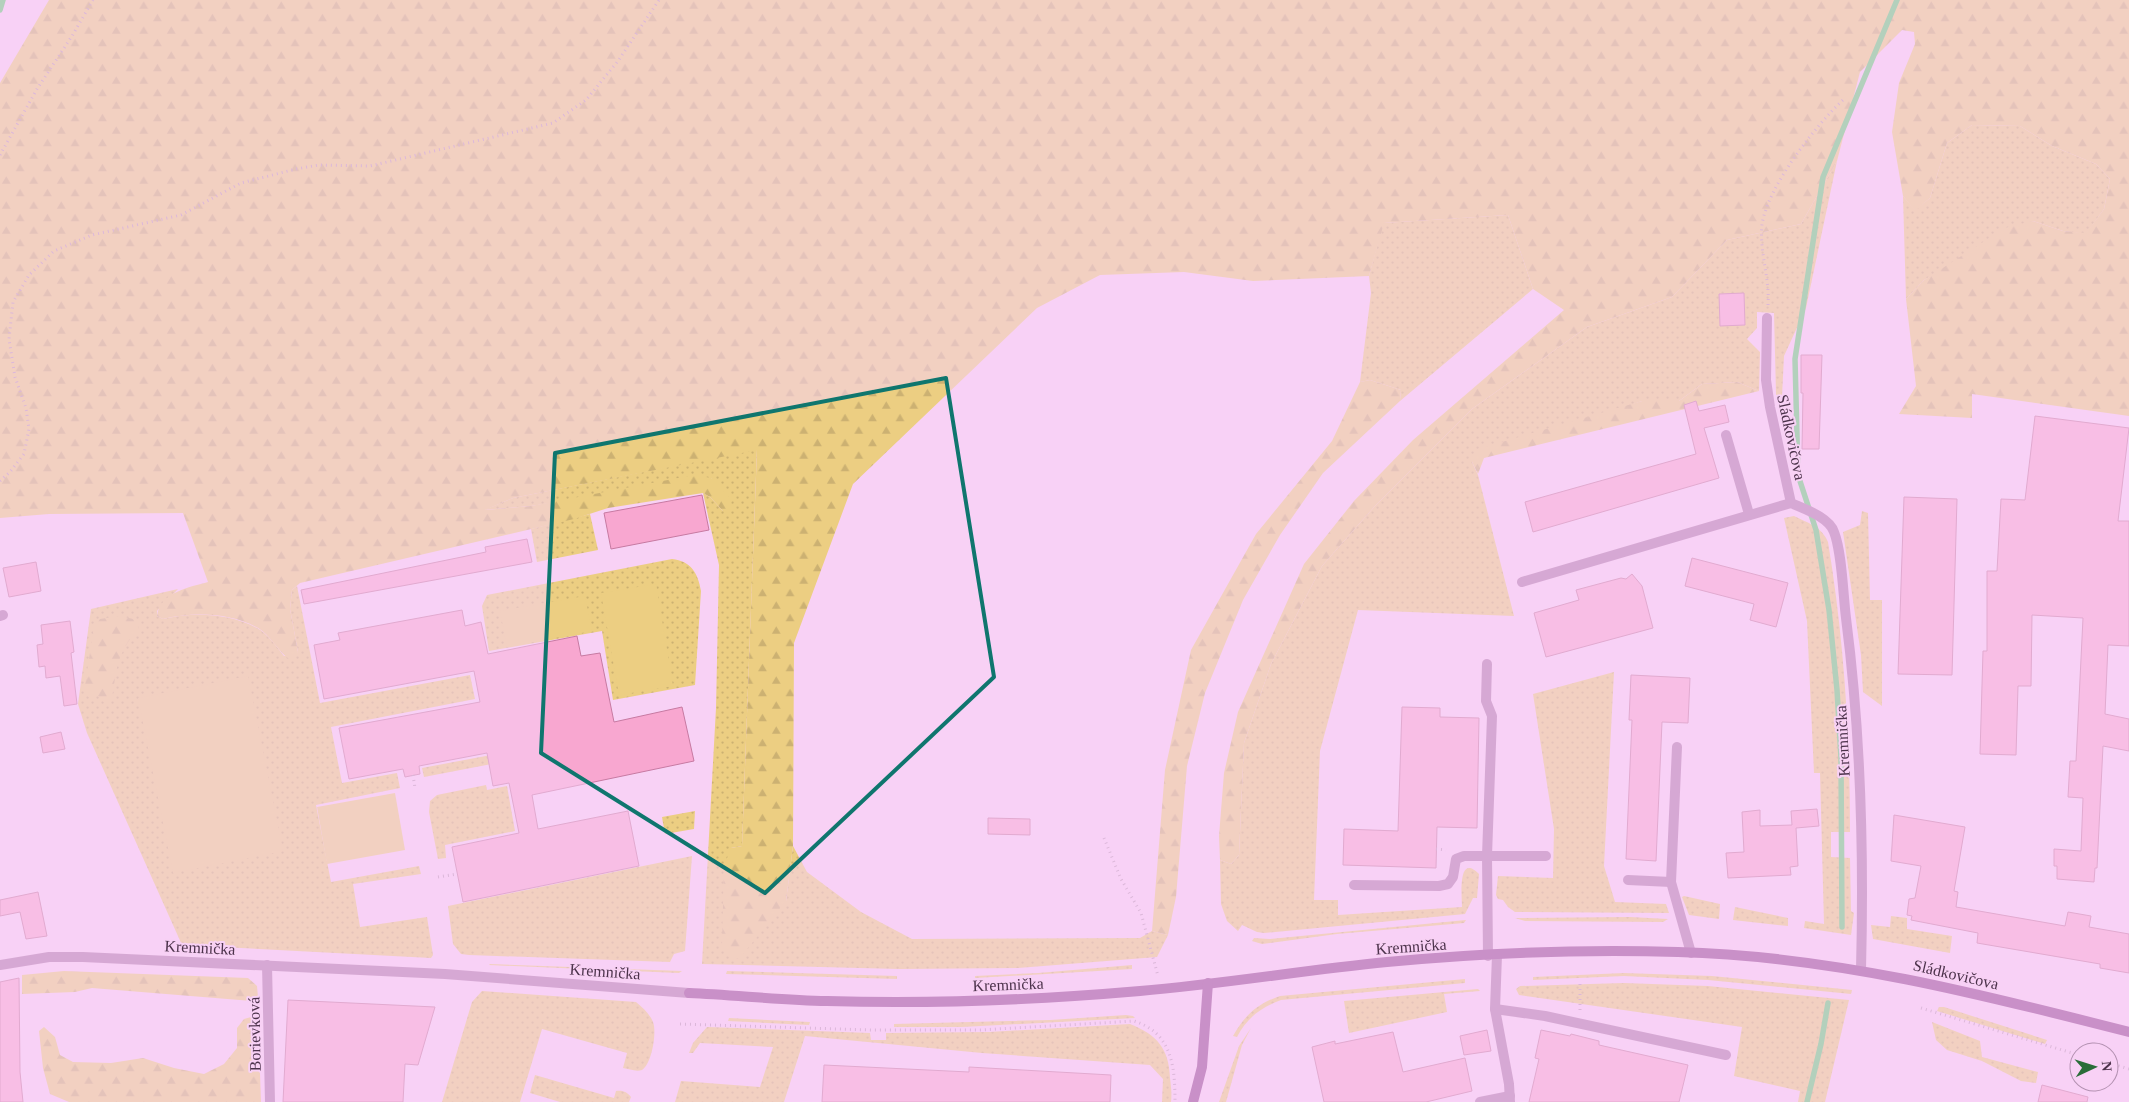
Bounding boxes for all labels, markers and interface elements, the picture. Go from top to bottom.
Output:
street label: Sládkovičova [1774,393,1809,481]
street label: Kremnička [1832,705,1853,777]
street label: Kremnička [1375,936,1447,957]
street label: Kremnička [164,937,236,958]
street label: Sládkovičova [1912,956,2000,993]
street label: Kremnička [569,961,641,982]
street label: Kremnička [972,975,1044,994]
street label: Borievková [245,997,264,1071]
north arrow [2069,1042,2119,1092]
text: N [2099,1061,2114,1072]

